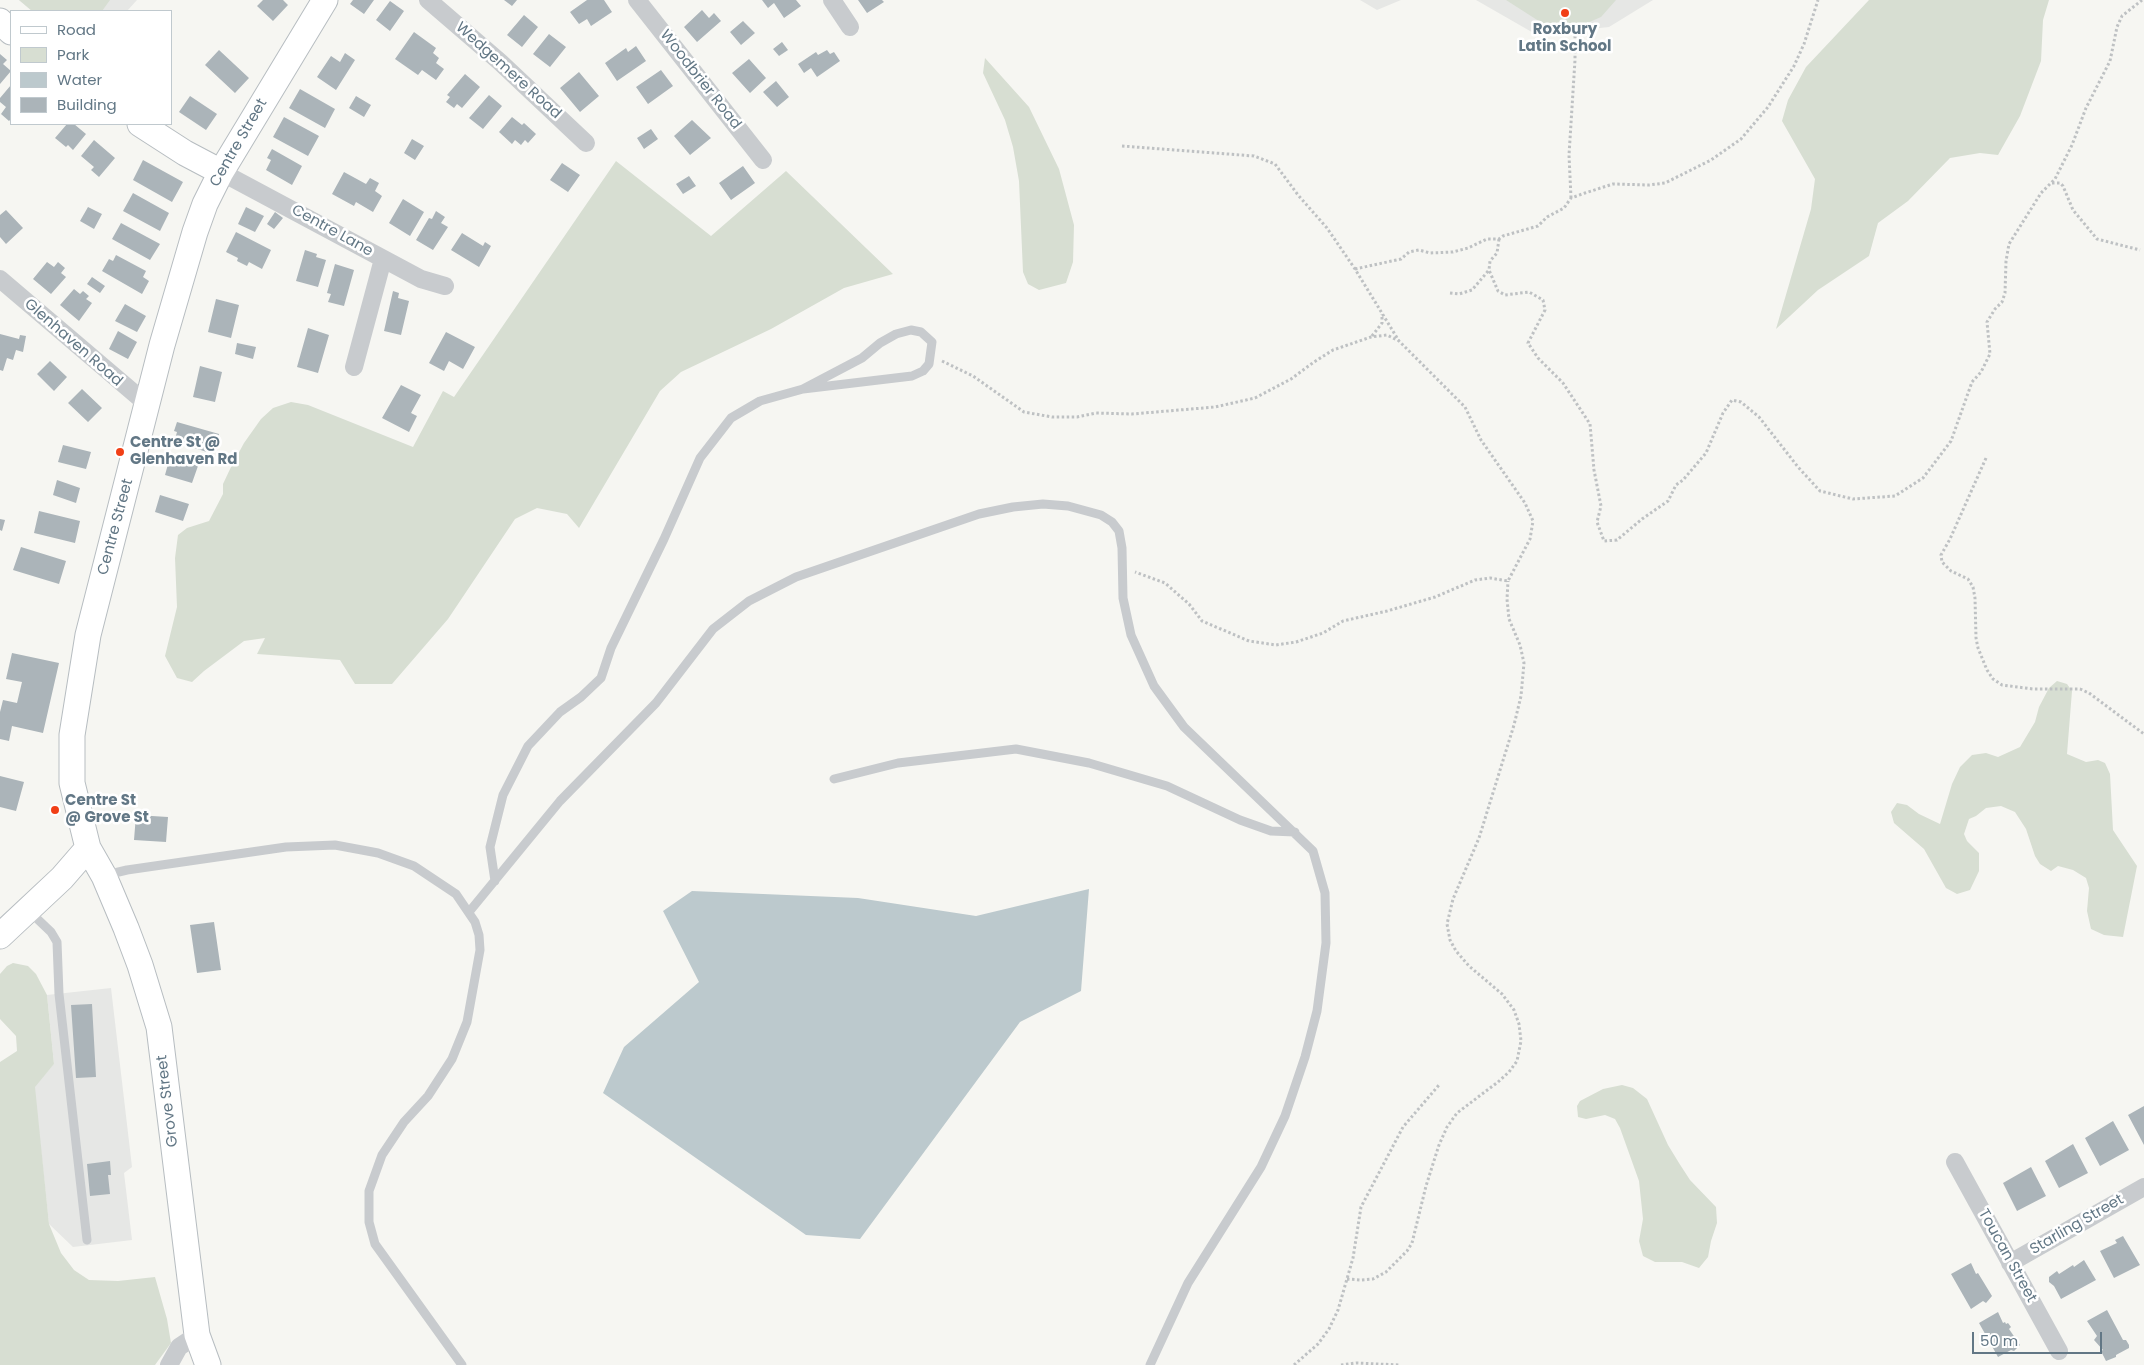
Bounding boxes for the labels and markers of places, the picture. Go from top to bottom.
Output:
marker: Roxbury Latin School [1559,7,1571,19]
place label: Roxbury Latin School [1518,21,1612,56]
place label: Centre St @ Glenhaven Rd [130,434,237,469]
marker: Centre St @ Glenhaven Rd [114,446,126,458]
place label: Centre St @ Grove St [65,792,149,827]
marker: Centre St @ Grove St [49,804,61,816]

